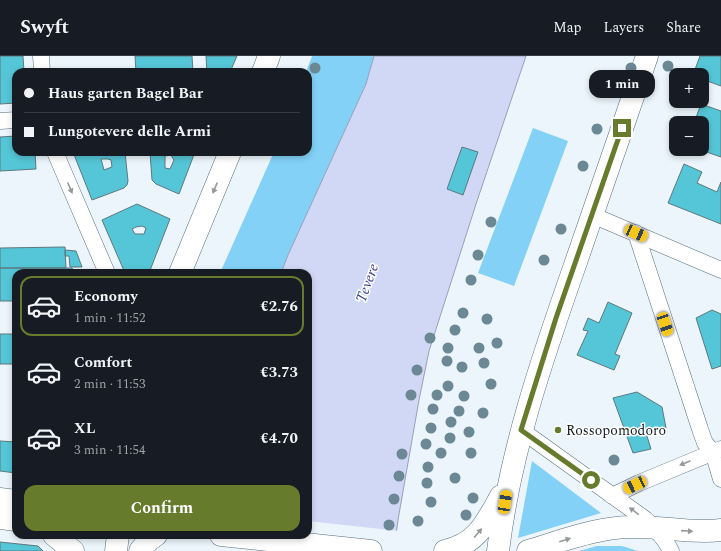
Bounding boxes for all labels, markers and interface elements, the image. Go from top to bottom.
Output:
text: Swyft [20,13,69,42]
text: Map [553,17,582,38]
text: Layers [604,17,644,38]
text: Share [666,17,701,38]
map controls [669,68,709,156]
button: + [669,68,709,108]
callout: 1 min [589,70,655,98]
text: 1 min [605,74,639,94]
text: Haus garten Bagel Bar [48,82,203,105]
button: − [669,116,709,156]
route end [613,119,631,137]
text: Lungotevere delle Armi [48,120,211,143]
one-way arrow [67,182,73,193]
one-way arrow [212,182,219,194]
car [623,223,649,243]
water label: Tevere [350,260,385,306]
text: Economy [74,285,138,308]
icon: car [26,288,62,324]
text: €2.76 [260,295,298,318]
text: 1 min · 11:52 [74,308,146,328]
car [656,311,674,337]
text: Comfort [74,351,132,374]
icon: car [26,354,62,390]
text: €3.73 [260,361,298,384]
text: 2 min · 11:53 [74,374,146,394]
text: XL [74,417,95,440]
icon: car [26,420,62,456]
place label: Rossopomodoro [566,420,666,441]
marker: Rossopomodoro [553,425,563,435]
text: €4.70 [260,427,298,450]
text: 3 min · 11:54 [74,440,146,460]
one-way arrow [678,461,690,467]
route start [582,471,600,489]
car [622,474,648,496]
button: Confirm [24,485,300,531]
car [497,489,513,515]
one-way arrow [628,506,639,515]
one-way arrow [681,527,693,534]
one-way arrow [473,528,483,538]
one-way arrow [559,537,571,543]

